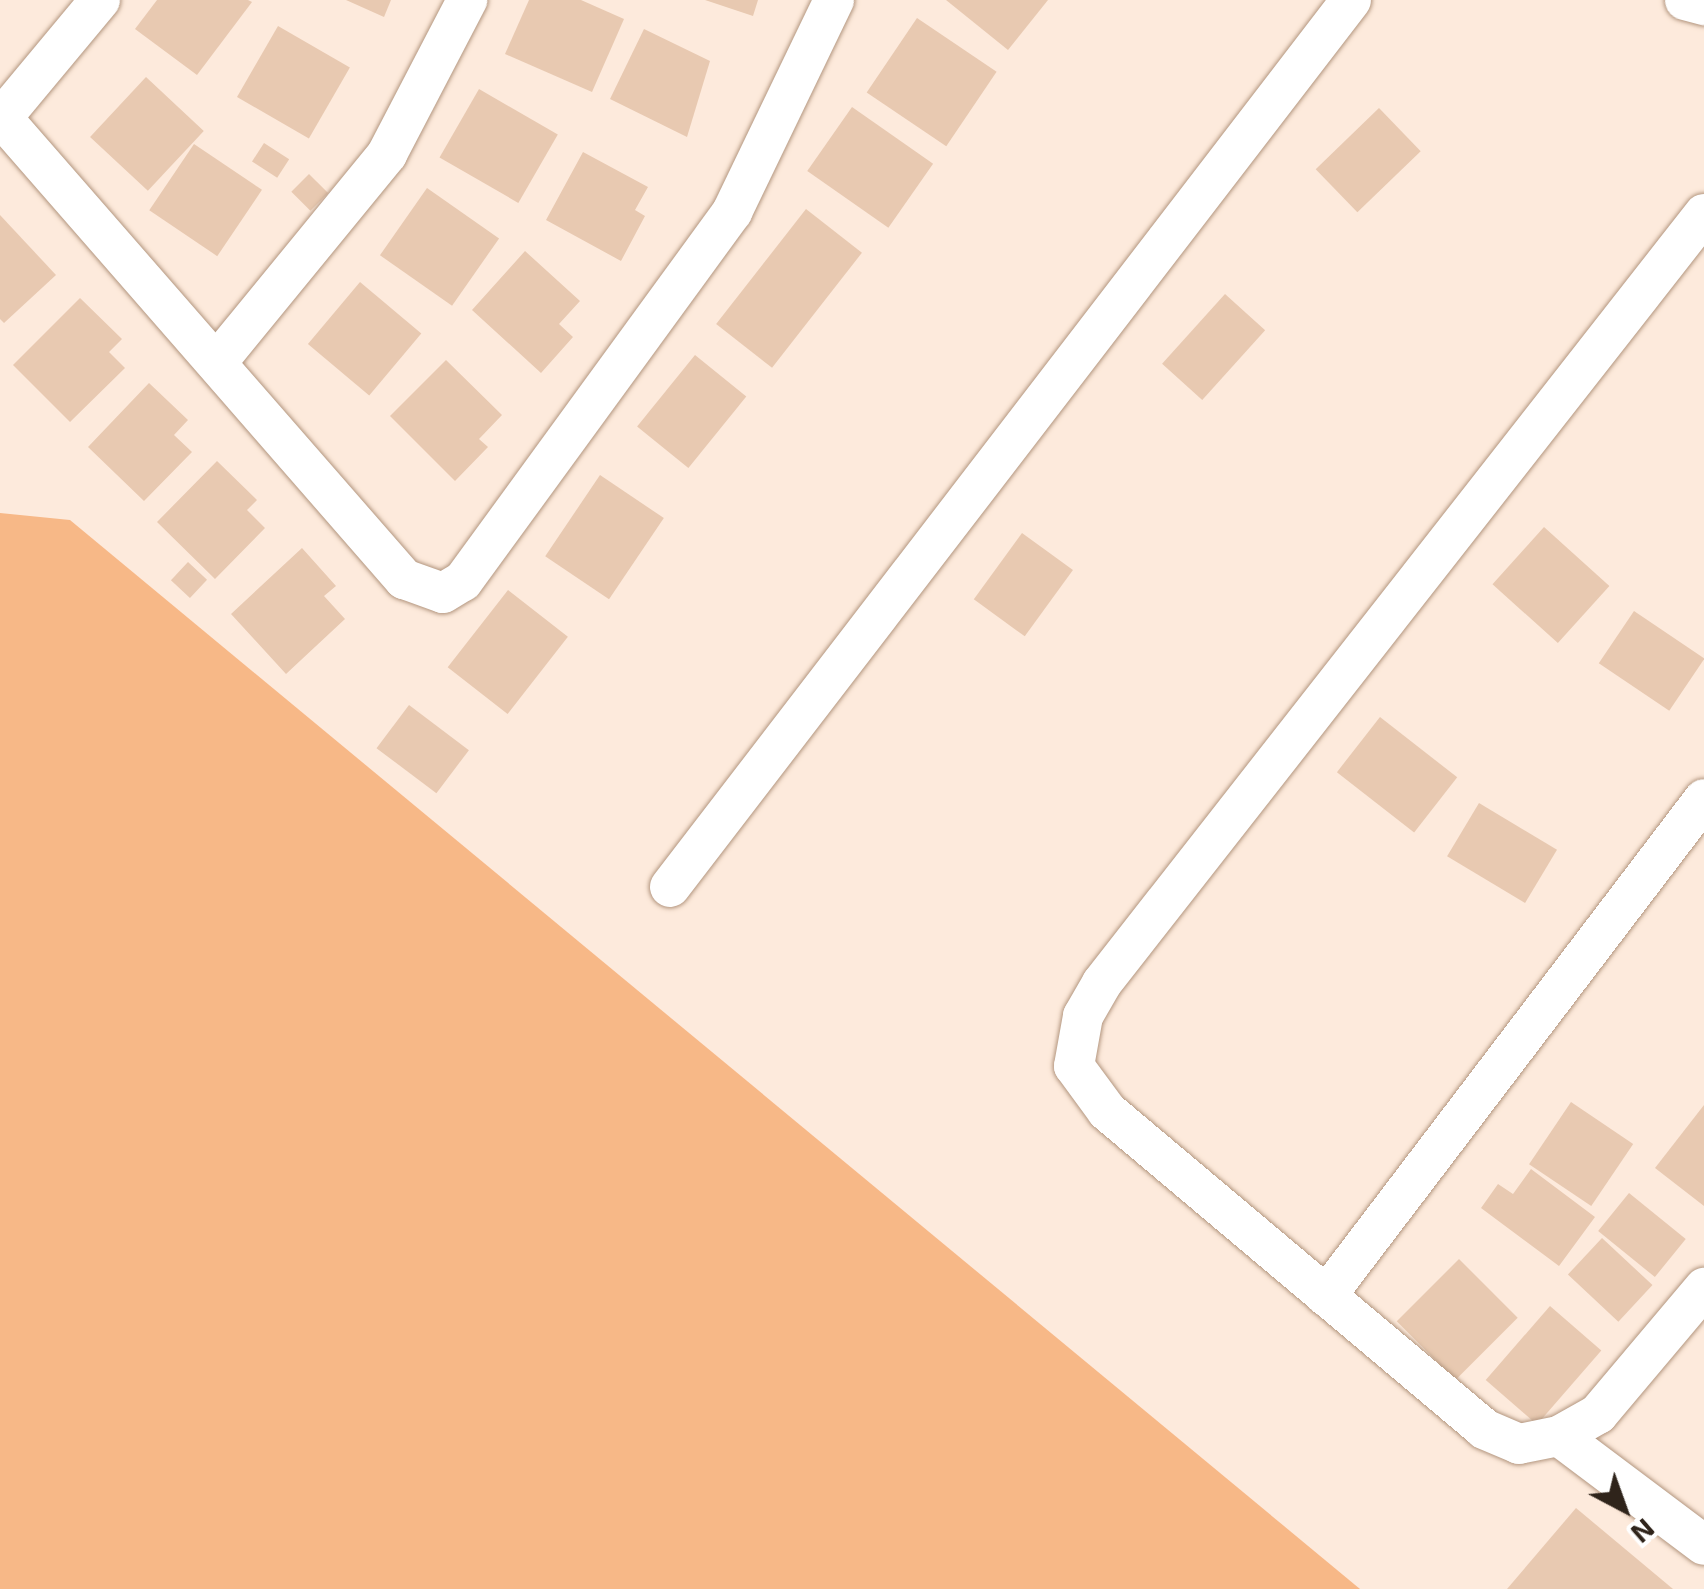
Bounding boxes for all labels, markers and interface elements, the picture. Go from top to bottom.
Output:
north arrow [1574,1459,1674,1559]
text: N [1625,1512,1662,1551]

